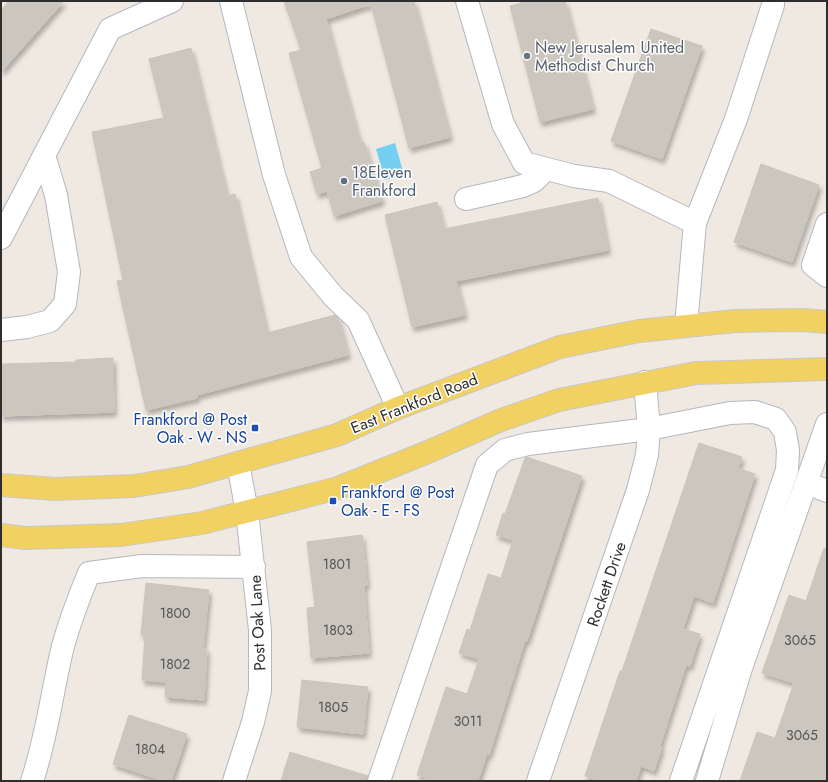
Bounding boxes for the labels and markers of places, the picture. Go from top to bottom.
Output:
place label: New Jerusalem United Methodist Church [535,36,684,77]
marker: New Jerusalem United Methodist Church [522,51,532,61]
place label: 18Eleven Frankford [352,161,416,202]
marker: 18Eleven Frankford [339,176,349,186]
place label: Frankford @ Post Oak - W - NS [134,408,247,449]
marker: Frankford @ Post Oak - W - NS [250,423,260,433]
place label: Frankford @ Post Oak - E - FS [341,481,455,522]
marker: Frankford @ Post Oak - E - FS [328,496,338,506]

